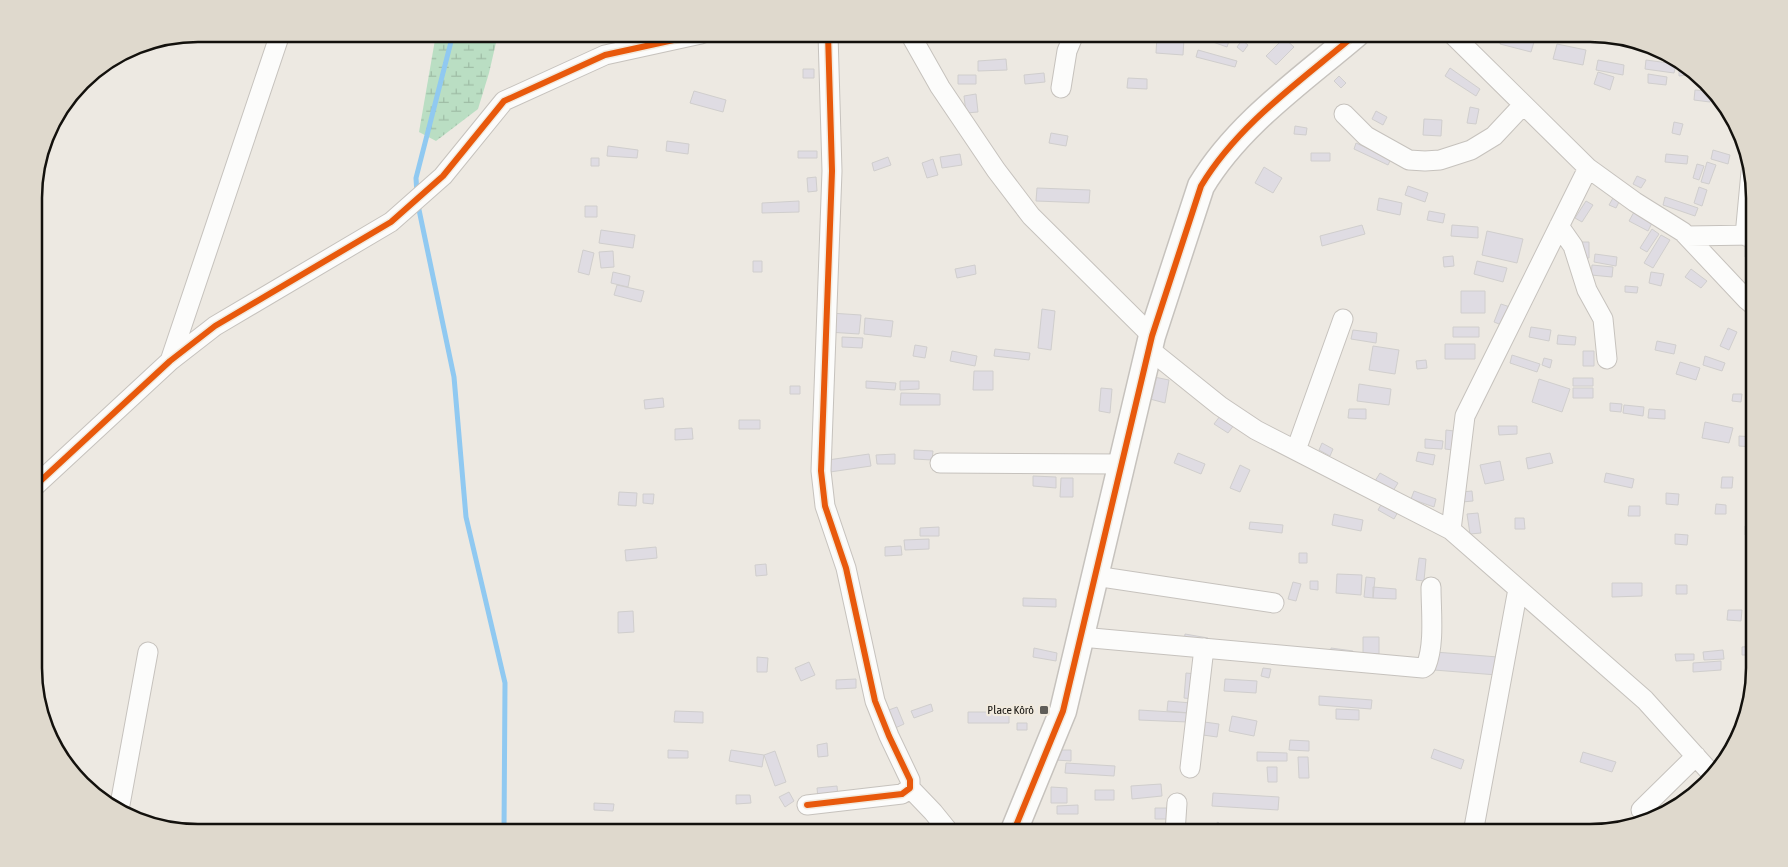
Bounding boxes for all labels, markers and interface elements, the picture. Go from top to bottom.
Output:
place label: Place Kôrô [987,703,1034,717]
marker: Place Kôrô [1038,704,1050,716]

